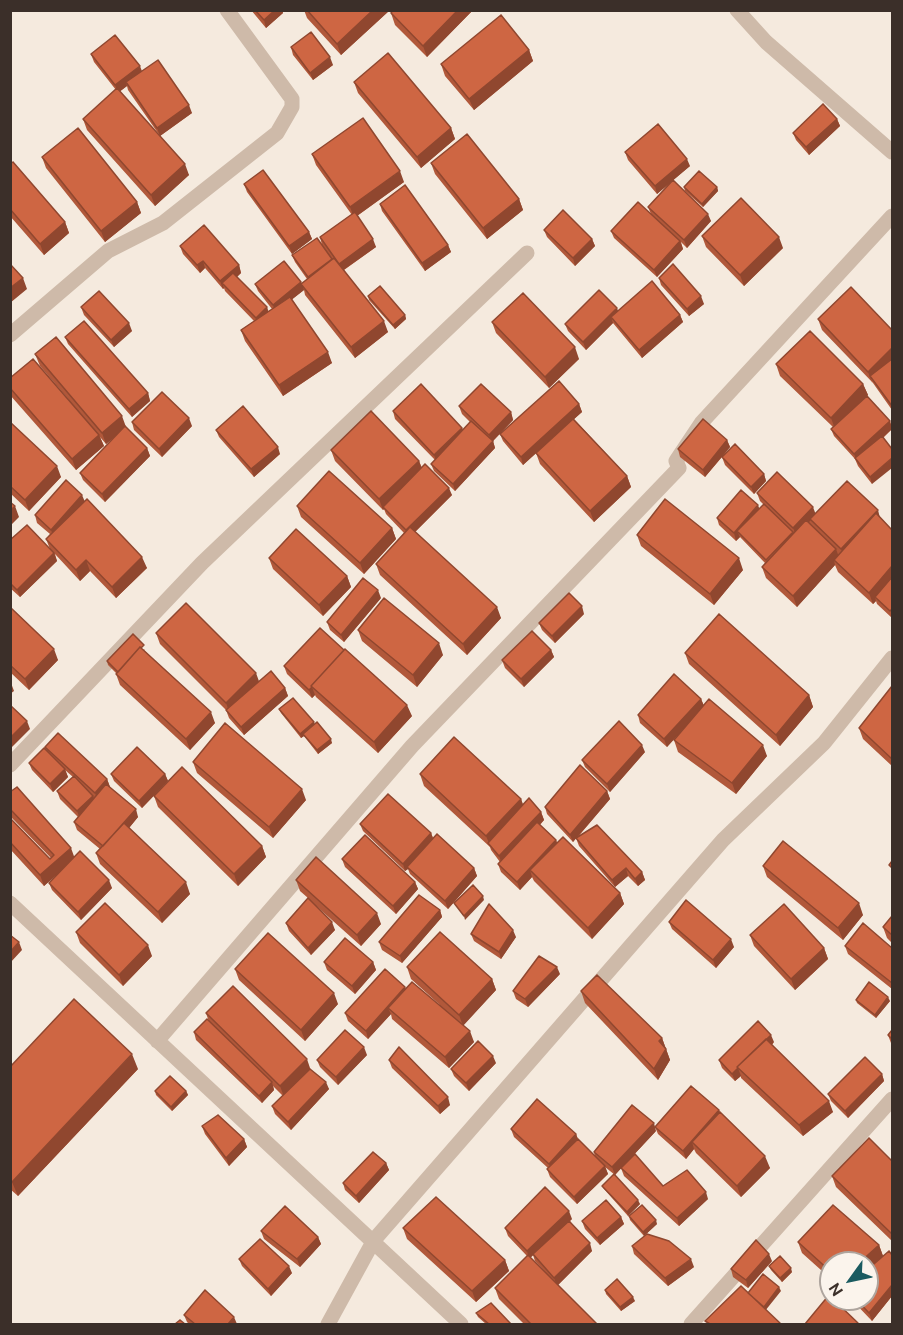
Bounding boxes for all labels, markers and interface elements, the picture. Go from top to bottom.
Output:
north arrow [819,1251,879,1311]
text: N [825,1280,846,1300]

